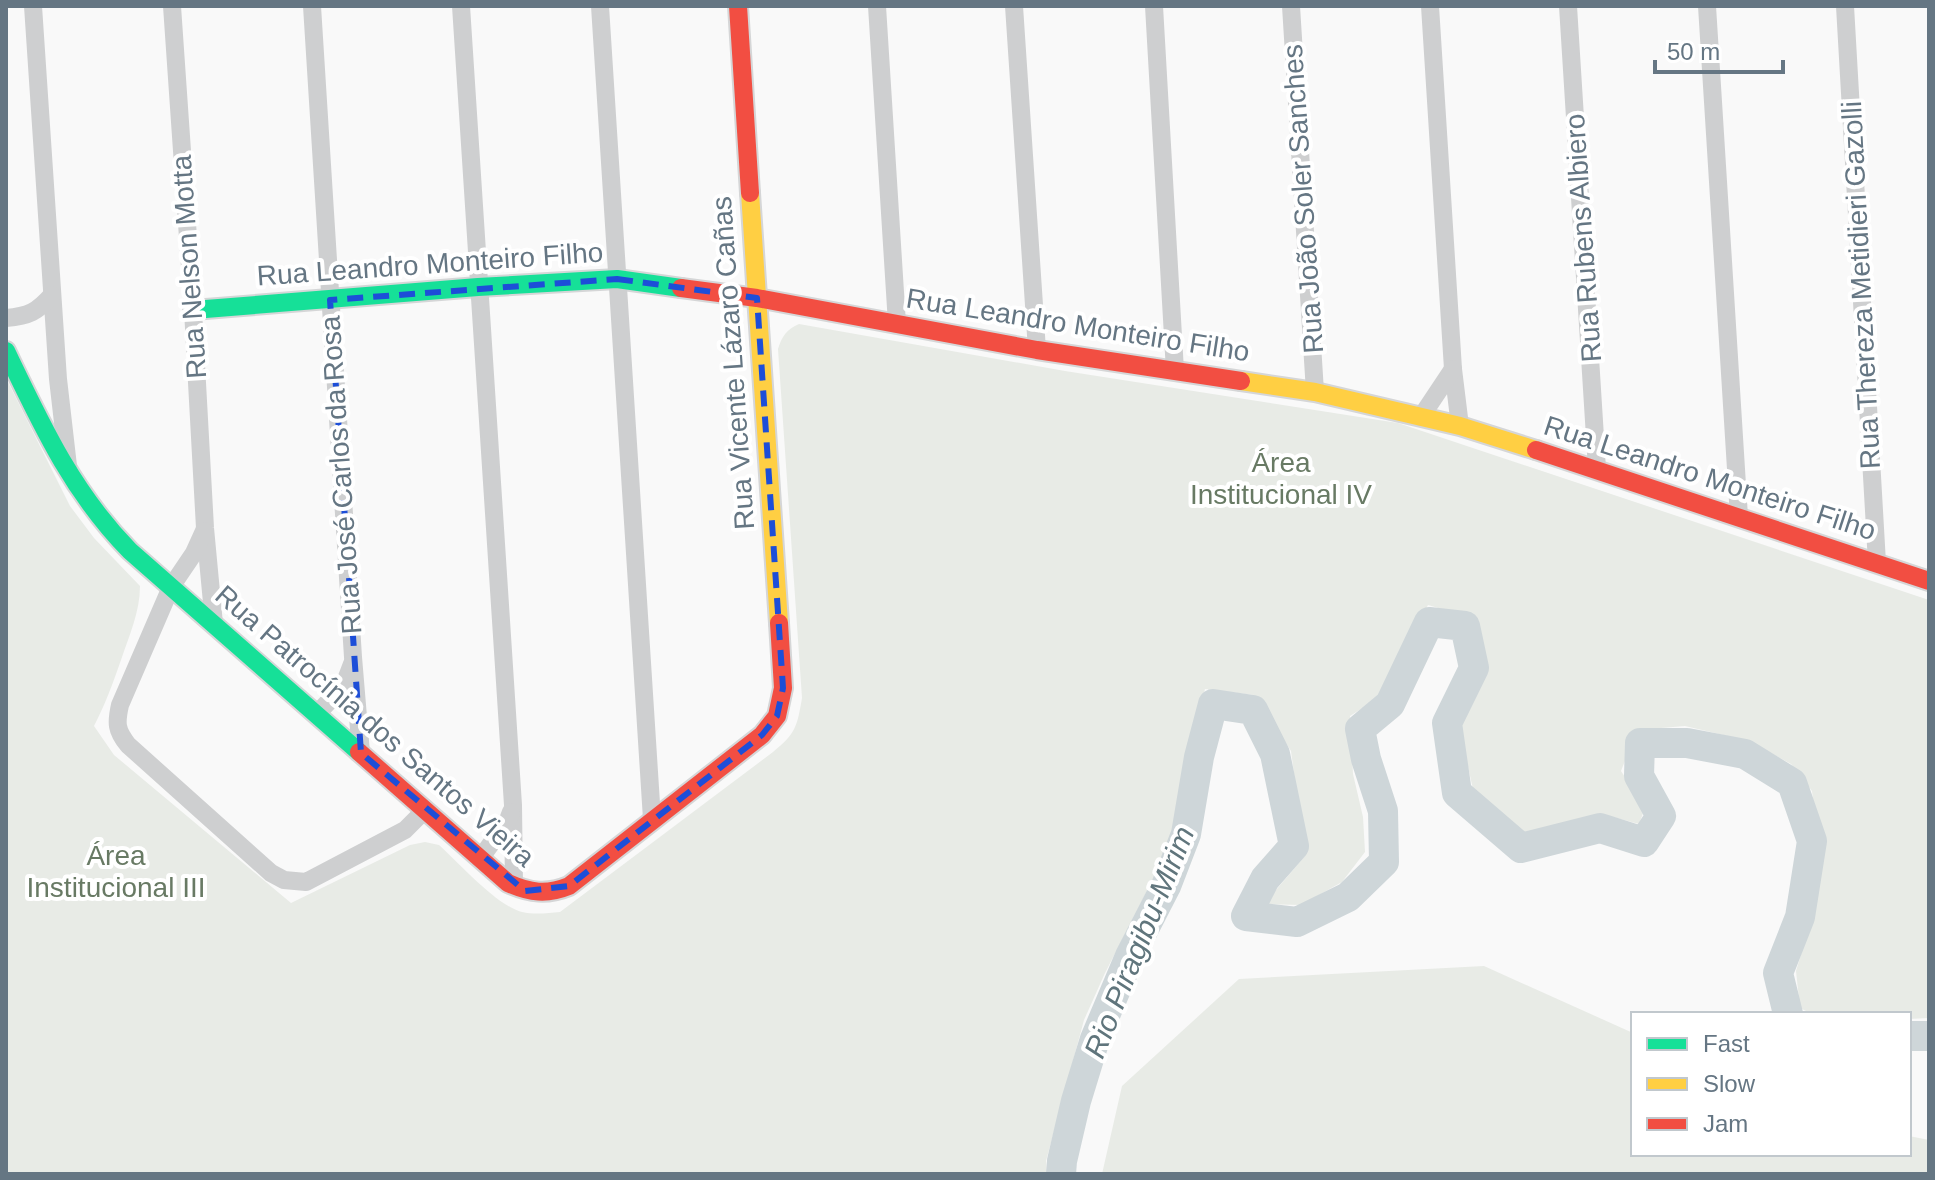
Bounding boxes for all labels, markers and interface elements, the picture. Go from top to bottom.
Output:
scale bar [1655,24,1783,74]
text: 50 m [1667,38,1720,65]
street label: Rua João Soler Sanches [1277,43,1329,355]
street label: Rua Thereza Metidieri Gazolli [1836,100,1886,470]
street label: Rua Rubens Albiero [1559,113,1607,363]
street label: Rua Nelson Motta [166,154,212,380]
street label: Rua Vicente Lázaro Cañas [706,195,760,531]
street label: Rua Leandro Monteiro Filho [256,236,604,292]
street label: Rua Leandro Monteiro Filho [904,283,1252,367]
street label: Rua José Carlos da Rosa [314,314,368,635]
street label: Rua Leandro Monteiro Filho [1540,410,1880,546]
park label: Área Institucional IV [1190,447,1372,510]
street label: Rua Patrocínia dos Santos Vieira [209,579,541,873]
water label: Rio Piragibu-Mirim [1077,821,1201,1063]
park label: Área Institucional III [27,840,205,903]
legend [1631,1012,1911,1156]
text: Fast [1703,1030,1750,1057]
text: Slow [1703,1070,1756,1097]
text: Jam [1703,1110,1748,1137]

